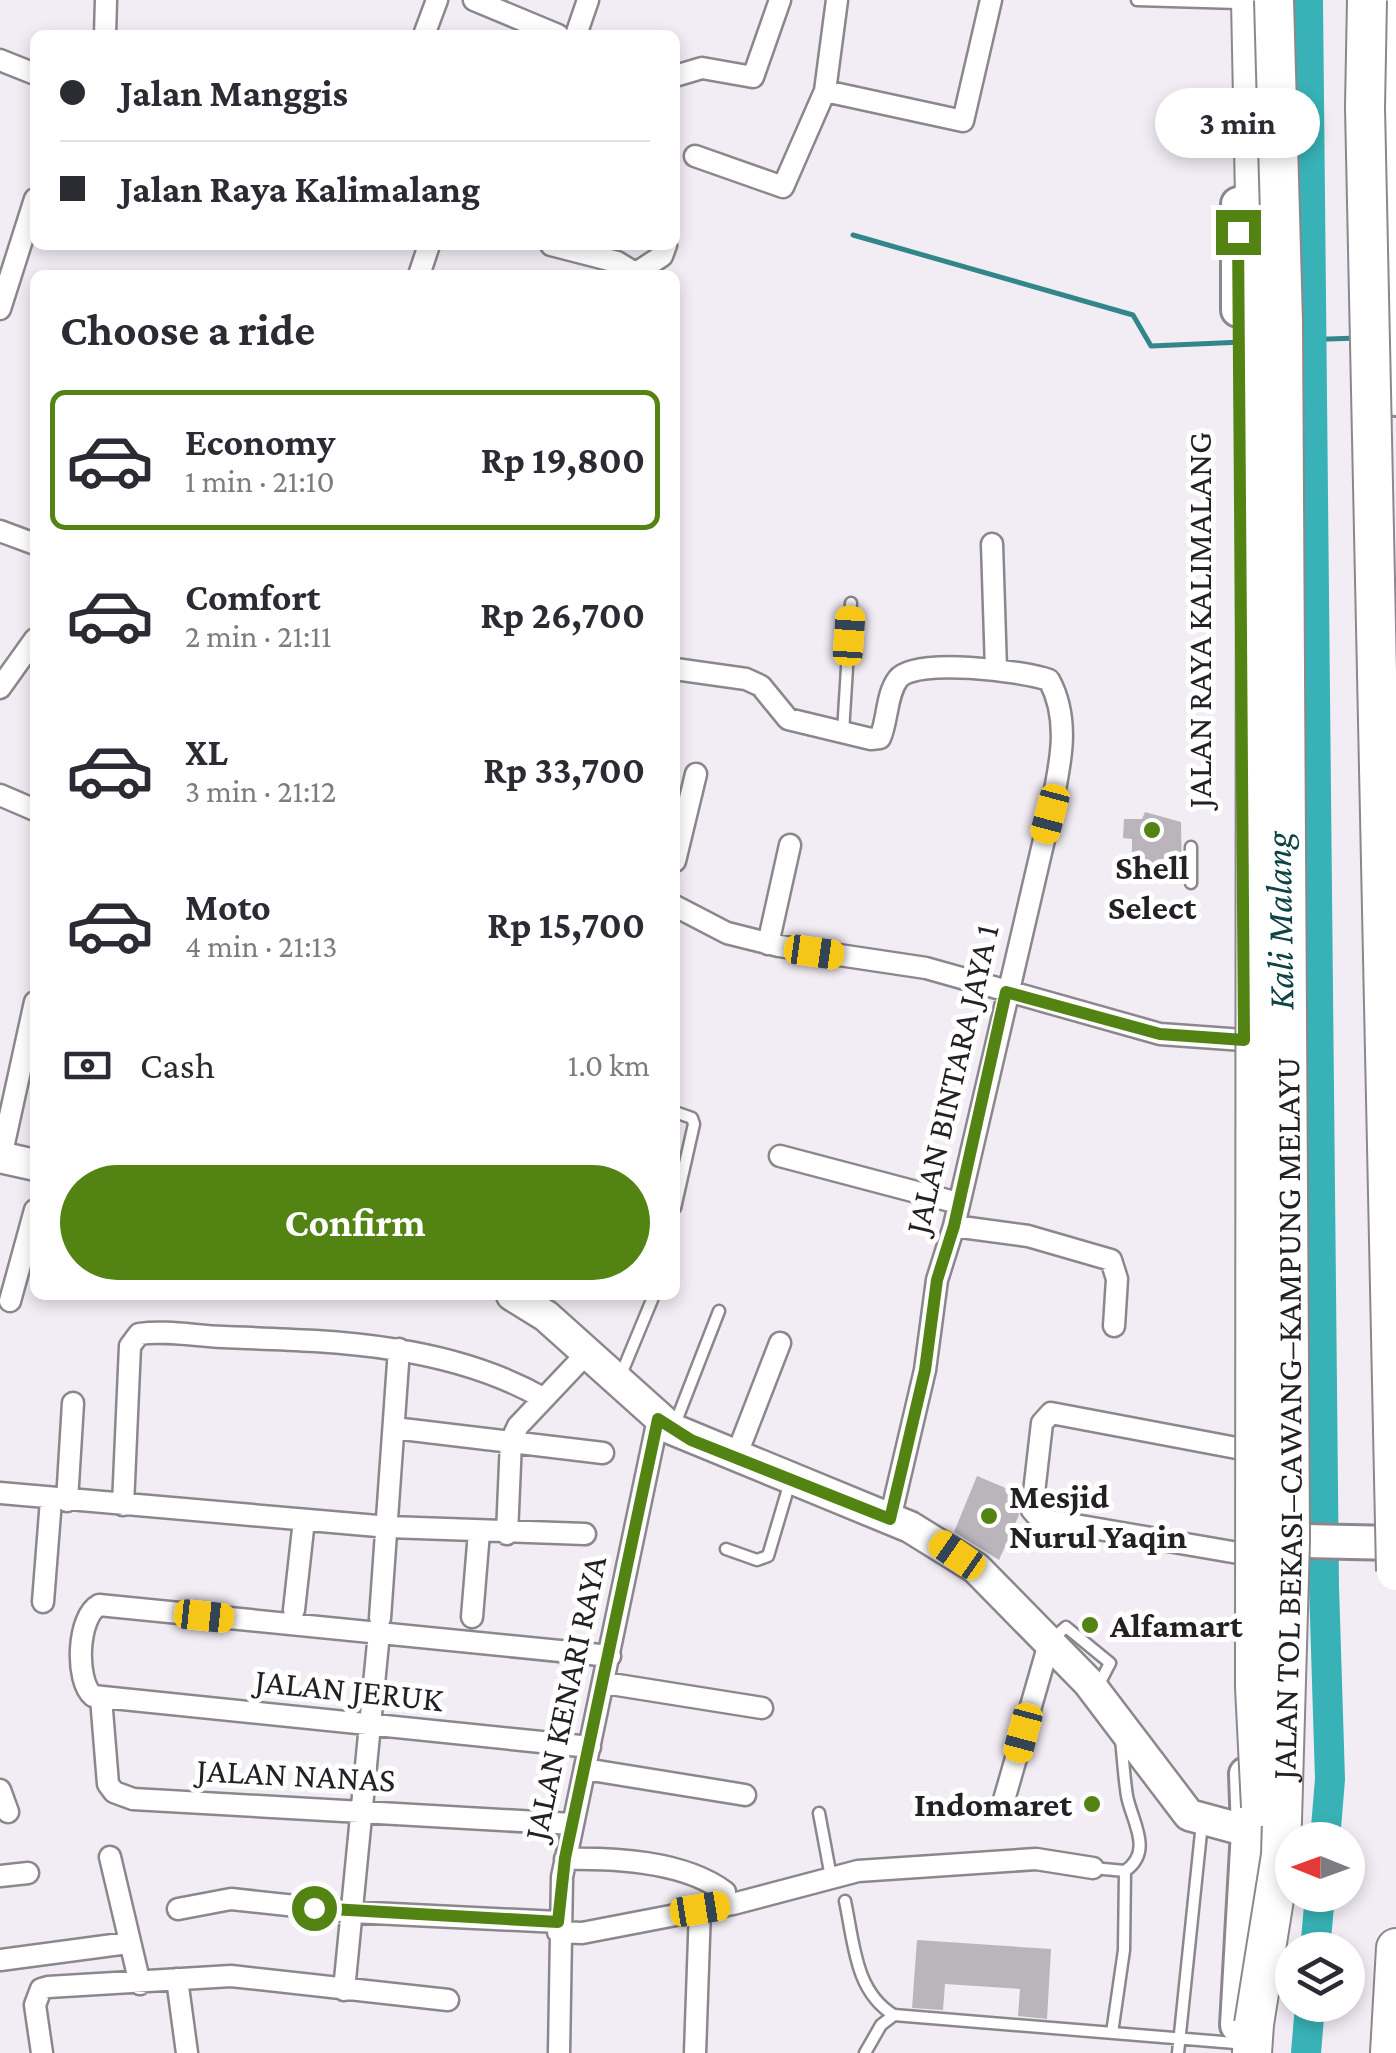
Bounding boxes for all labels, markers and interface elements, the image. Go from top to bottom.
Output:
text: Jalan Manggis [120,72,348,114]
callout: 3 min [1156,87,1320,157]
text: 3 min [1199,105,1276,141]
text: Jalan Raya Kalimalang [120,168,480,210]
route end [1216,210,1261,255]
text: Choose a ride [60,305,315,355]
icon: car [65,415,155,505]
text: Economy [185,421,335,463]
street label: JALAN RAYA KALIMALANG [1180,432,1219,811]
text: Rp 19,800 [481,439,645,481]
text: 1 min · 21:10 [185,463,335,499]
icon: car [65,570,155,660]
text: Comfort [185,576,321,618]
text: Rp 26,700 [480,594,645,636]
car [832,605,866,667]
text: 2 min · 21:11 [185,618,332,654]
icon: car [65,725,155,815]
text: XL [185,731,228,773]
text: Rp 33,700 [483,749,645,791]
text: 3 min · 21:12 [185,773,336,809]
car [1028,781,1072,847]
marker: Shell Select [1141,819,1163,841]
water label: Kali Malang [1256,830,1302,1011]
place label: Shell Select [1108,848,1197,927]
icon: car [65,880,155,970]
text: Moto [185,886,271,928]
text: Rp 15,700 [487,904,645,946]
street label: JALAN BINTARA JAYA 1 [897,920,1007,1241]
text: 4 min · 21:13 [185,928,337,964]
car [782,933,846,971]
icon: cash [60,1038,115,1093]
text: Cash [140,1044,215,1086]
text: 1.0 km [568,1047,650,1083]
street label: JALAN TOL BEKASI–CAWANG–KAMPUNG MELAYU [1264,1057,1310,1783]
button: Confirm [60,1165,650,1280]
place label: Mesjid Nurul Yaqin [1009,1477,1187,1556]
marker: Mesjid Nurul Yaqin [978,1505,1000,1527]
car [924,1526,990,1584]
street label: JALAN KENARI RAYA [515,1552,614,1847]
car [173,1598,235,1634]
place label: Alfamart [1109,1606,1243,1645]
marker: Alfamart [1079,1614,1101,1636]
street label: JALAN JERUK [250,1660,446,1719]
car [1001,1700,1045,1766]
street label: JALAN NANAS [193,1750,396,1800]
place label: Indomaret [914,1785,1072,1824]
marker: Indomaret [1081,1793,1103,1815]
north arrow [1275,1822,1365,1912]
map controls [1275,1822,1365,2022]
route start [292,1886,337,1931]
car [668,1889,732,1929]
button: layers [1275,1932,1365,2022]

